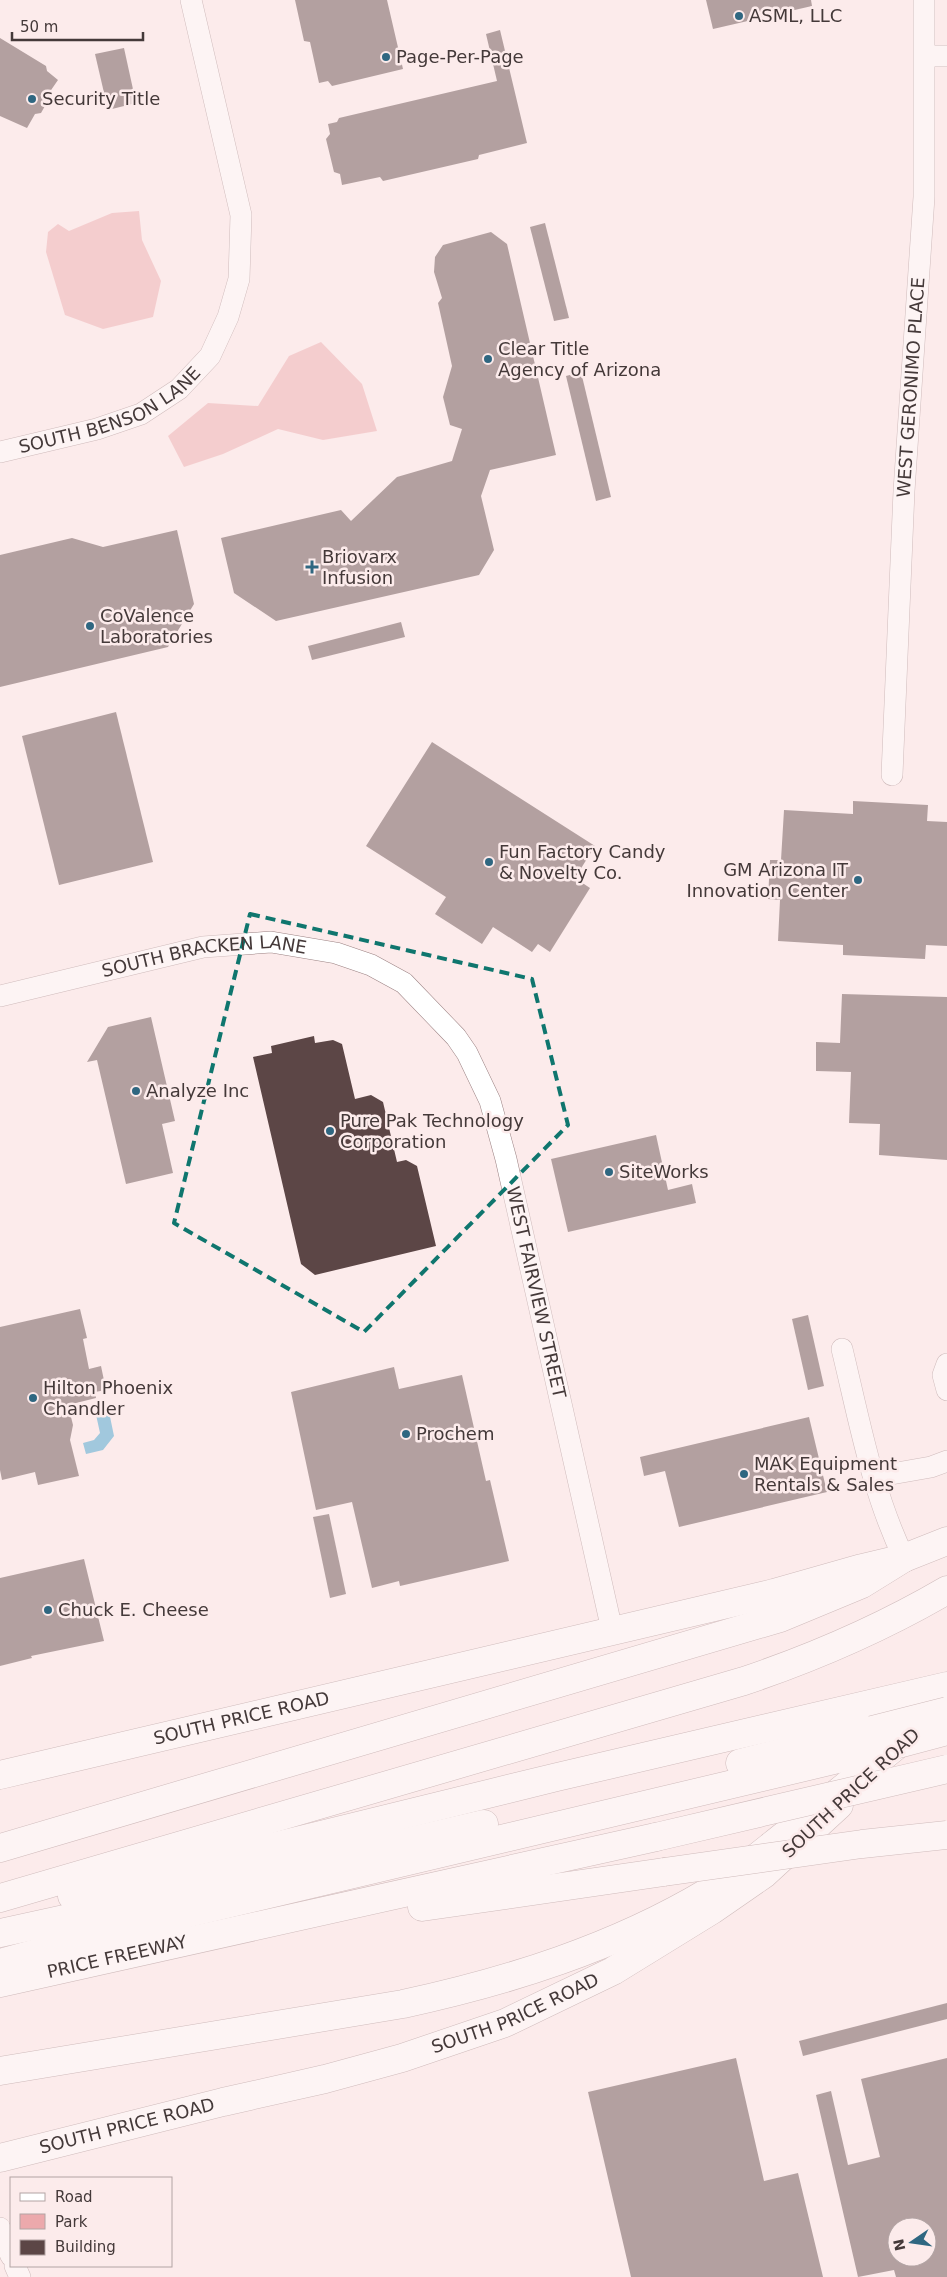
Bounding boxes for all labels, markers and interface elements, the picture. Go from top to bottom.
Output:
place label: ASML, LLC [749,5,842,26]
scale bar [12,10,144,42]
marker: ASML, LLC [733,10,745,22]
text: 50 m [20,18,58,36]
place label: Page-Per-Page [396,46,524,67]
marker: Page-Per-Page [380,51,392,63]
place label: Security Title [42,88,160,109]
marker: Security Title [26,93,38,105]
street label: WEST GERONIMO PLACE [893,277,929,498]
place label: Clear Title Agency of Arizona [498,338,661,380]
marker: Clear Title Agency of Arizona [482,353,494,365]
street label: SOUTH BENSON LANE [17,362,205,457]
place label: Briovarx Infusion [322,546,397,588]
marker: Briovarx Infusion [306,561,318,573]
place label: CoValence Laboratories [100,605,213,647]
marker: CoValence Laboratories [84,620,96,632]
place label: Fun Factory Candy & Novelty Co. [499,841,666,883]
marker: Fun Factory Candy & Novelty Co. [483,856,495,868]
place label: GM Arizona IT Innovation Center [686,859,849,901]
marker: GM Arizona IT Innovation Center [852,874,864,886]
street label: SOUTH BRACKEN LANE [100,931,308,981]
place label: Analyze Inc [146,1080,249,1101]
marker: Analyze Inc [130,1085,142,1097]
place label: Pure Pak Technology Corporation [340,1110,524,1152]
marker: Pure Pak Technology Corporation [324,1125,336,1137]
place label: SiteWorks [619,1161,709,1182]
marker: SiteWorks [603,1166,615,1178]
street label: WEST FAIRVIEW STREET [502,1184,571,1401]
place label: Hilton Phoenix Chandler [43,1377,173,1419]
marker: Hilton Phoenix Chandler [27,1392,39,1404]
place label: Prochem [416,1423,494,1444]
marker: Prochem [400,1428,412,1440]
place label: MAK Equipment Rentals & Sales [754,1453,897,1495]
marker: MAK Equipment Rentals & Sales [738,1468,750,1480]
place label: Chuck E. Cheese [58,1599,209,1620]
marker: Chuck E. Cheese [42,1604,54,1616]
street label: SOUTH PRICE ROAD [151,1687,331,1749]
street label: SOUTH PRICE ROAD [778,1724,924,1862]
street label: PRICE FREEWAY [45,1930,190,1982]
street label: SOUTH PRICE ROAD [428,1968,602,2057]
street label: SOUTH PRICE ROAD [37,2094,217,2158]
legend [10,2177,172,2267]
text: Road [55,2188,93,2206]
text: Park [55,2213,88,2231]
north arrow [887,2217,937,2267]
text: N [890,2237,908,2252]
text: Building [55,2238,116,2256]

